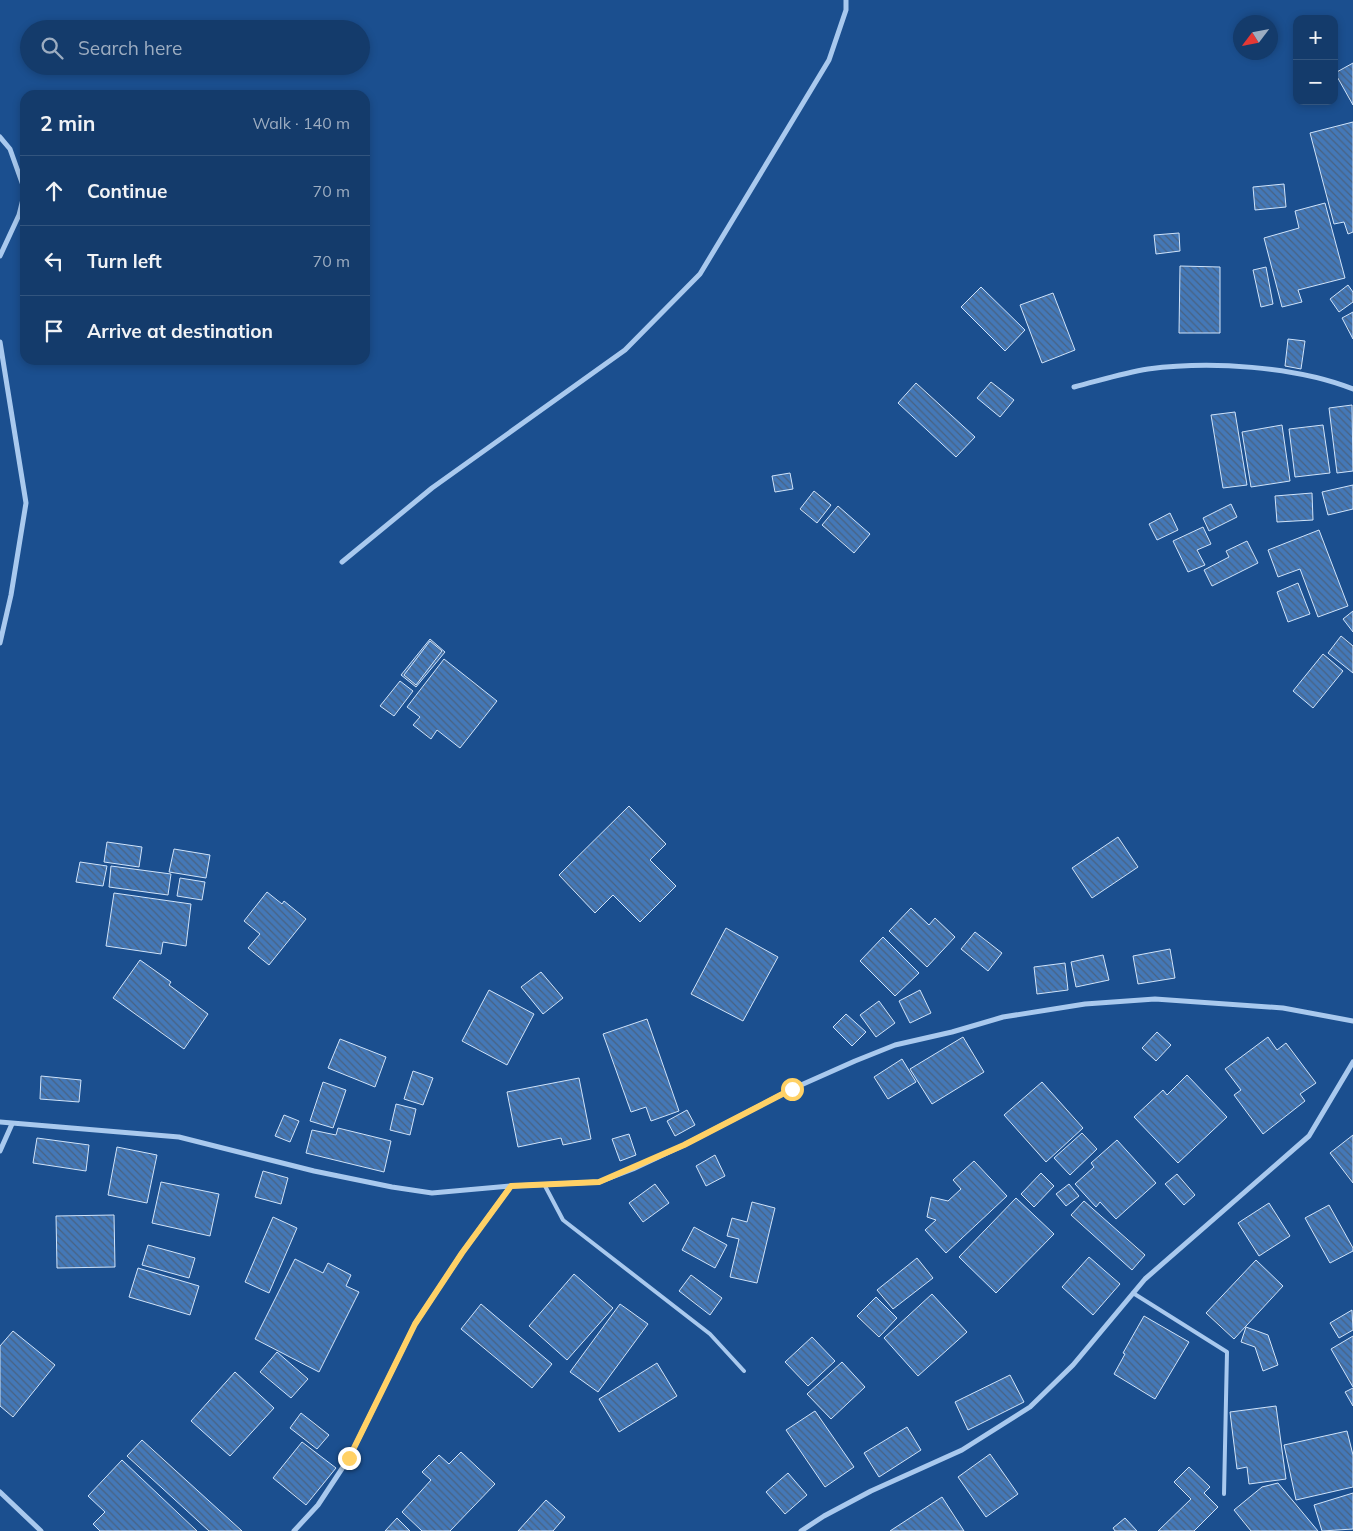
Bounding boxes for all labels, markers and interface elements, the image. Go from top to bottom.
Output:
north arrow [1233,15,1278,60]
map controls [1293,15,1338,105]
button: + [1293,15,1338,60]
search box [20,20,370,75]
icon: search [38,34,66,62]
text: Search here [78,36,182,60]
button: − [1293,60,1338,105]
text: 2 min [40,110,95,136]
text: Walk · 140 m [252,113,350,133]
icon: ahead [40,177,68,205]
text: Continue [87,179,167,203]
text: 70 m [313,181,350,201]
icon: left [40,247,68,275]
text: Turn left [87,249,162,273]
text: 70 m [313,251,350,271]
icon: arrive [40,317,68,345]
text: Arrive at destination [87,319,273,343]
route start [781,1078,804,1101]
route end [338,1447,361,1470]

